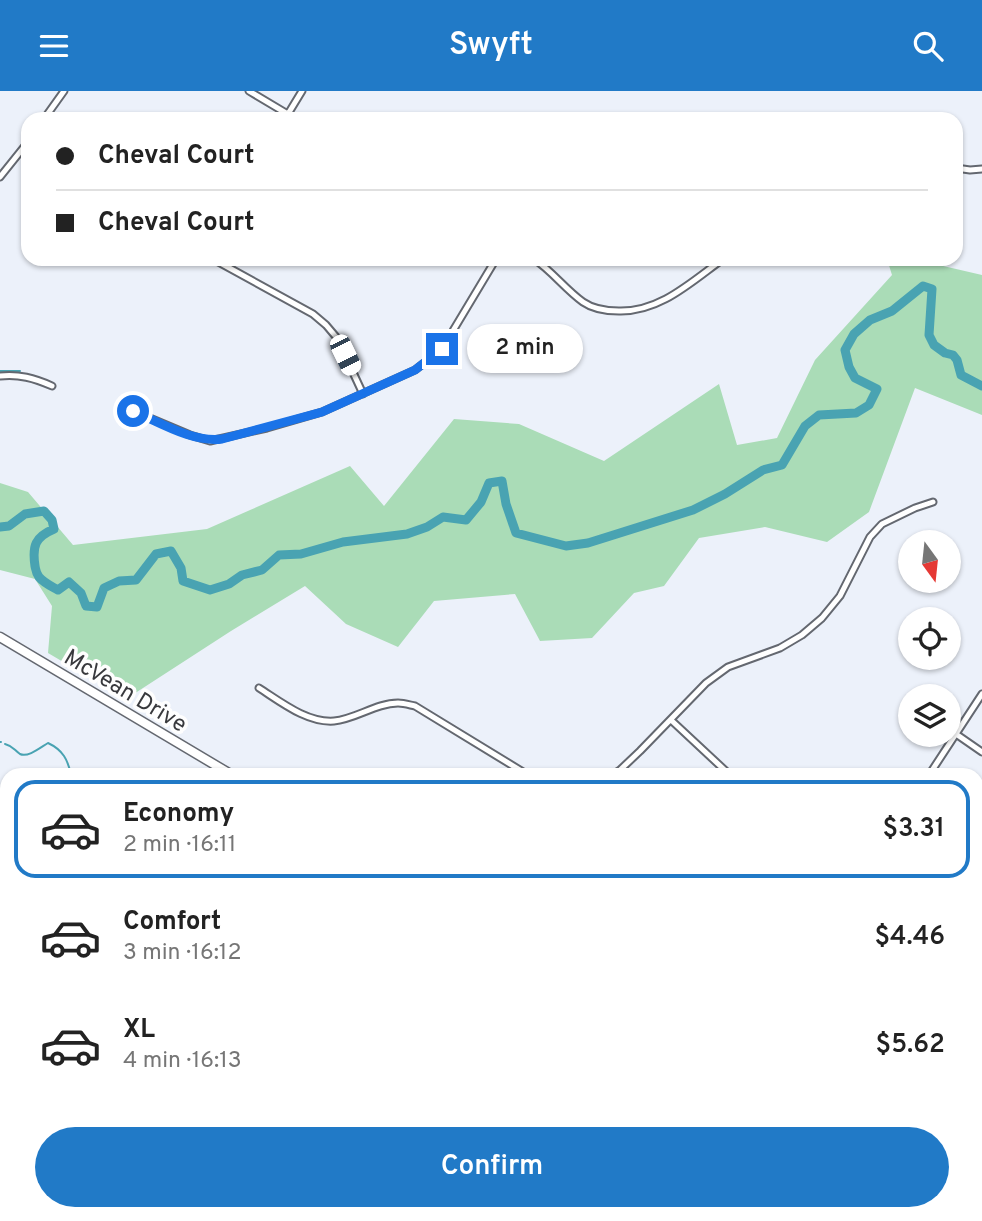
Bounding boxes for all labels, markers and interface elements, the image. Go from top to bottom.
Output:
text: Swyft [449,26,533,66]
icon: menu [35,27,73,65]
icon: search [909,27,947,65]
text: Cheval Court [98,140,254,173]
text: Cheval Court [98,207,254,240]
callout: 2 min [466,324,582,373]
car [327,332,364,378]
route end [426,333,458,365]
text: 2 min [495,334,555,363]
route start [117,395,149,427]
north arrow [898,530,961,593]
map controls [898,530,961,747]
button: locate [898,607,961,670]
street label: McVean Drive [58,644,191,740]
button: layers [898,684,961,747]
icon: car [39,798,102,861]
text: Economy [123,798,234,831]
text: $3.31 [882,813,945,846]
text: 2 min · 16:11 [123,831,236,860]
icon: car [39,906,102,969]
text: Comfort [123,906,221,939]
text: $4.46 [874,921,945,954]
text: 3 min · 16:12 [123,939,241,968]
icon: car [39,1014,102,1077]
text: XL [123,1014,155,1047]
text: $5.62 [876,1029,945,1062]
text: 4 min · 16:13 [123,1047,242,1076]
button: Confirm [35,1127,949,1207]

